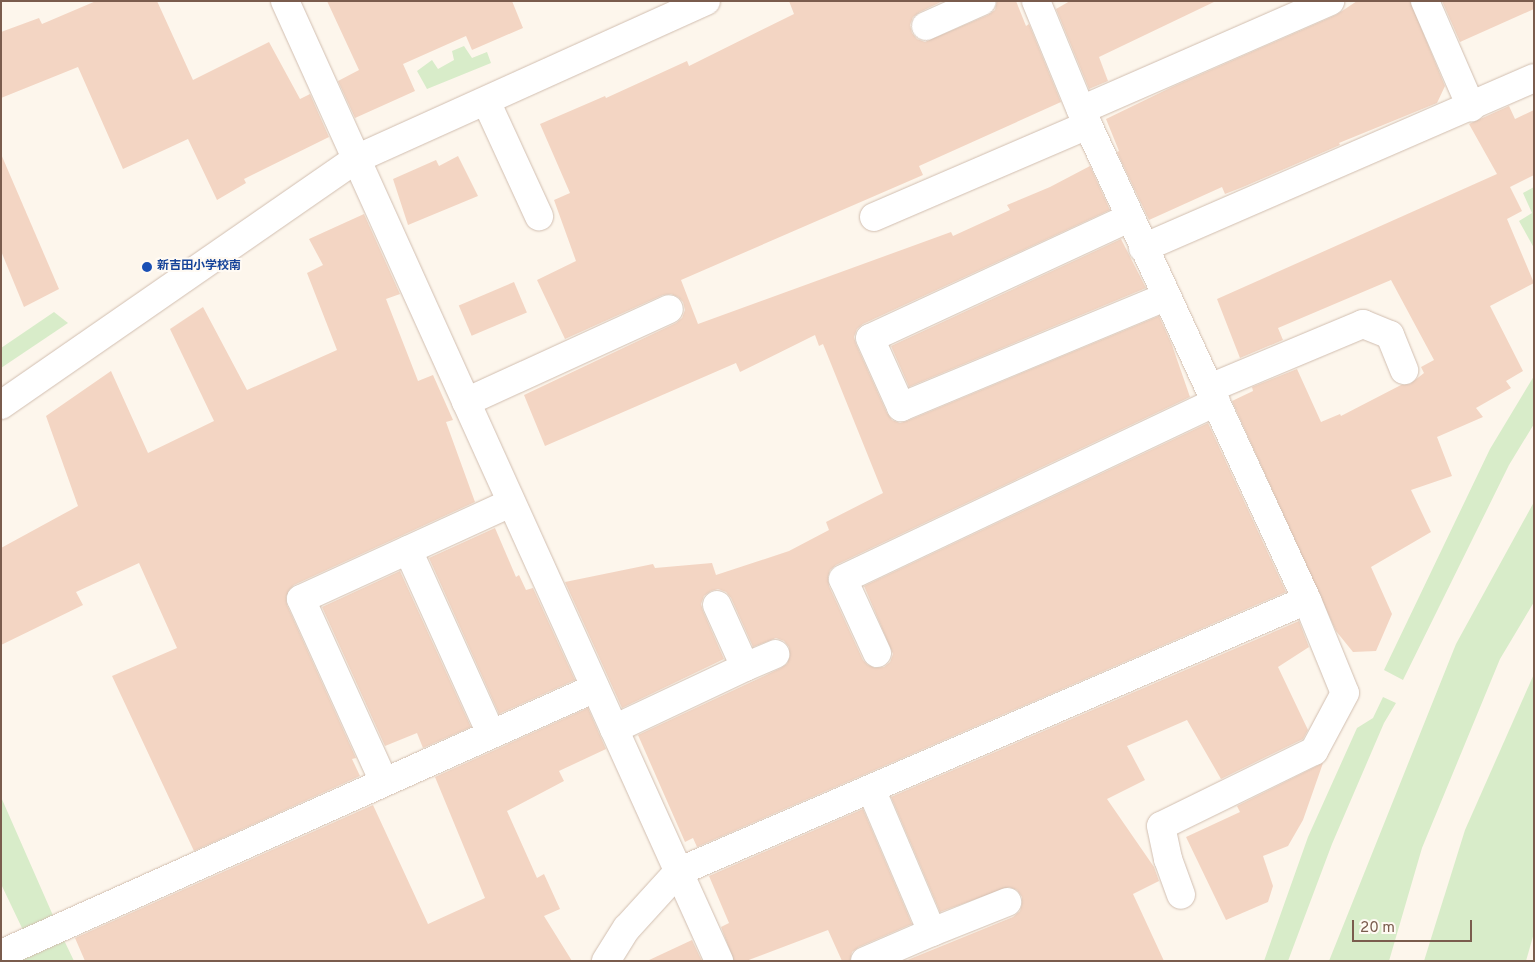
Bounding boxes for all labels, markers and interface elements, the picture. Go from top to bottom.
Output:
place label: 新吉田小学校南 [157,260,241,274]
marker: 新吉田小学校南 [141,261,153,273]
scale bar [1355,910,1475,942]
text: 20 m [1360,919,1395,938]

